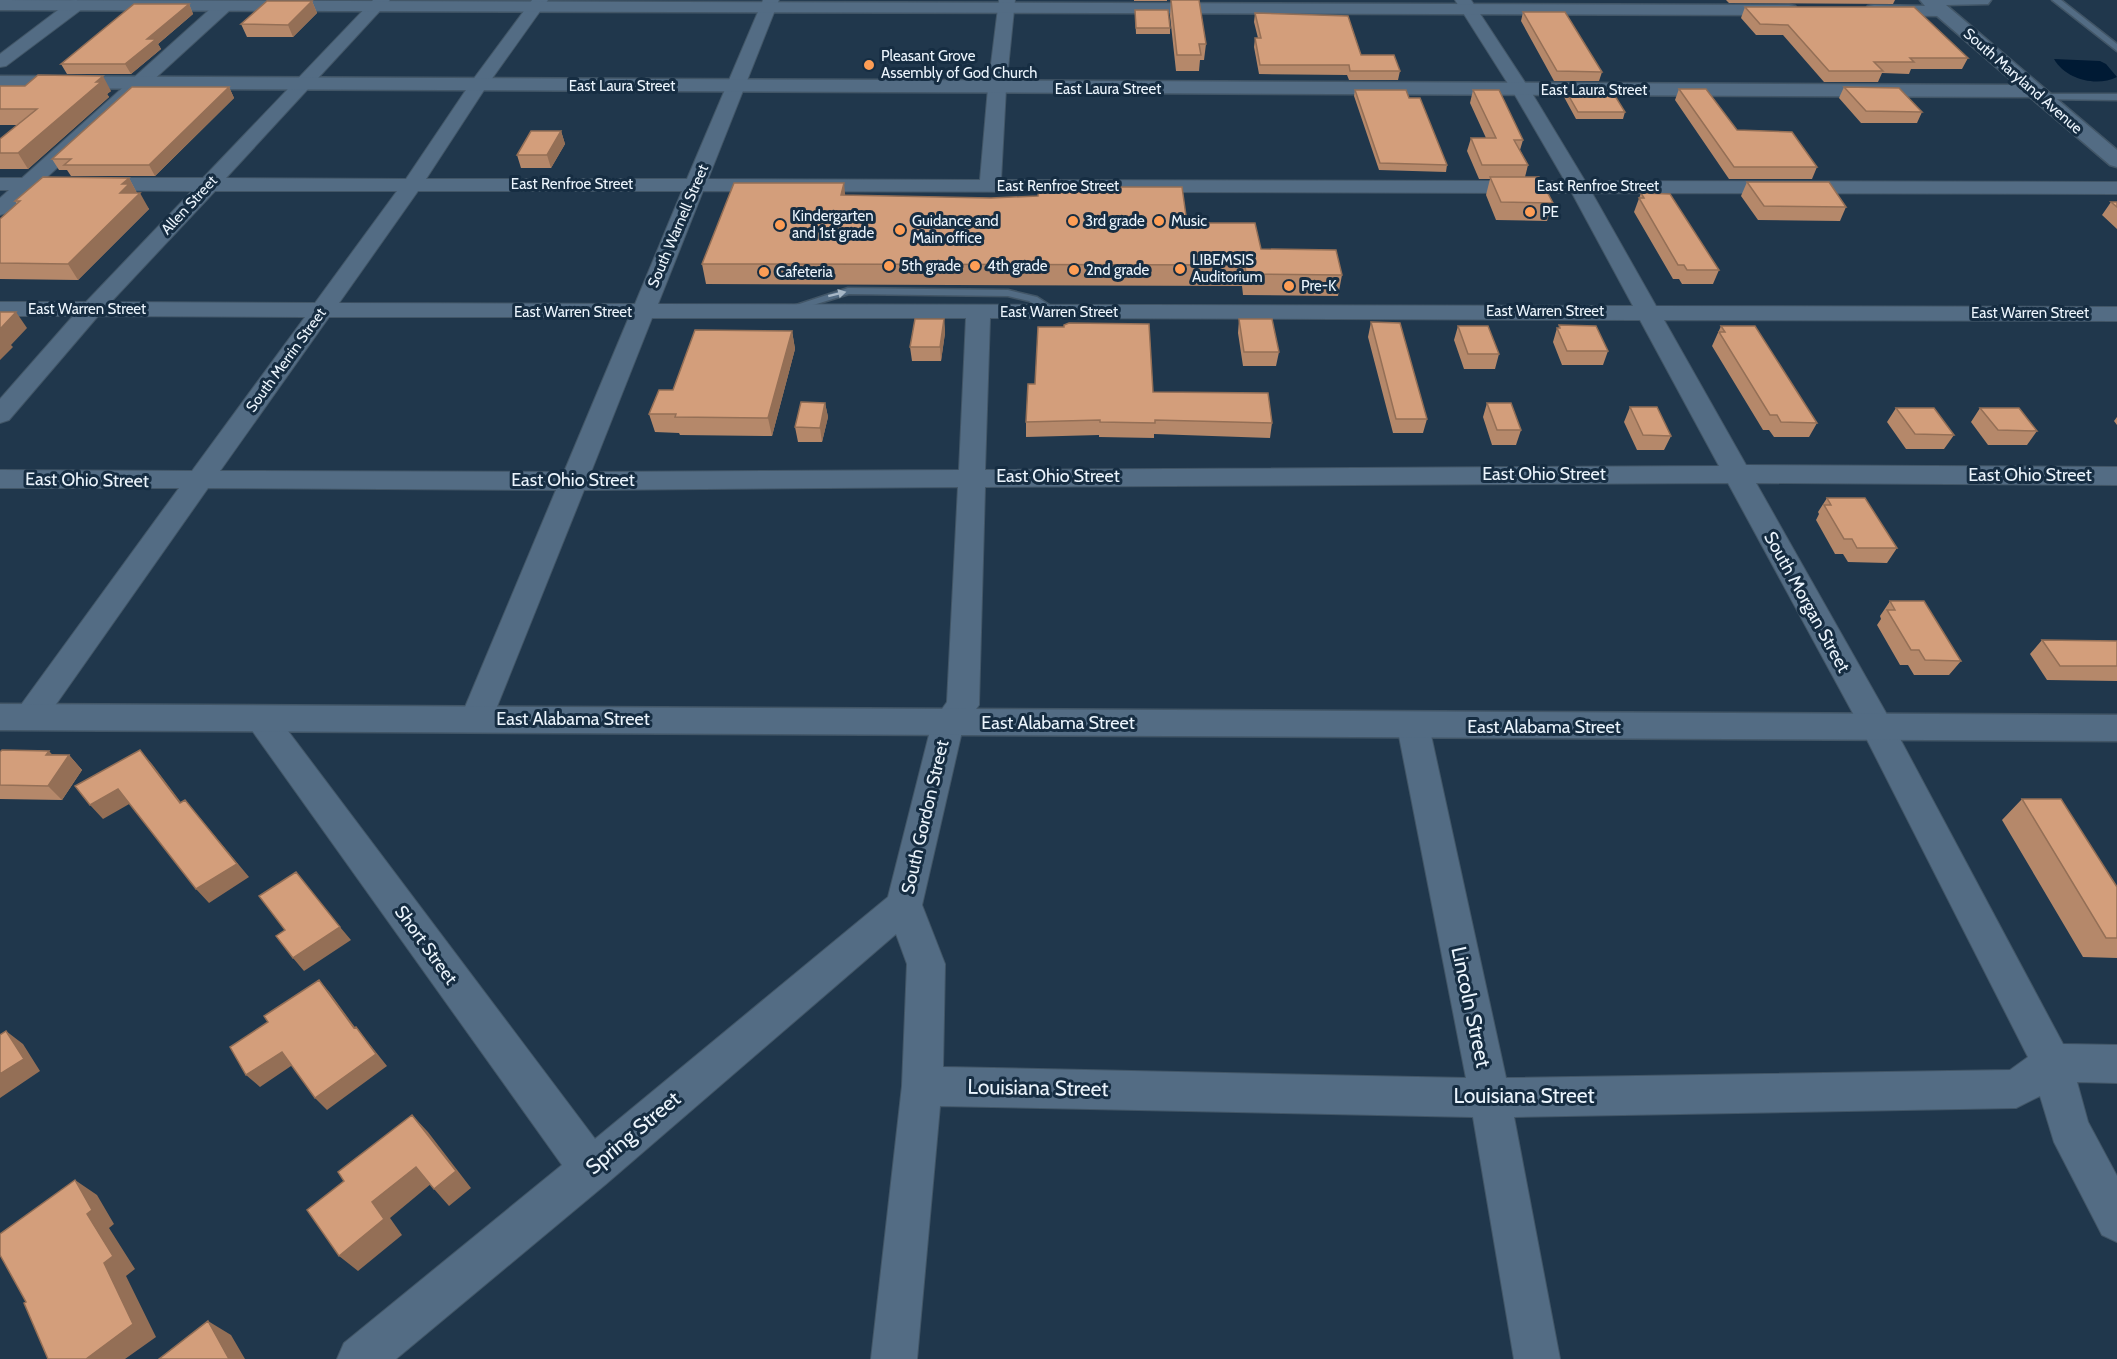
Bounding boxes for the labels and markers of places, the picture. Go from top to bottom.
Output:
place label: Pleasant Grove Assembly of God Church [881,47,1037,82]
marker: Pleasant Grove Assembly of God Church [862,58,876,72]
place label: PE [1542,203,1559,221]
marker: PE [1523,205,1537,219]
place label: Kindergarten and 1st grade [792,207,874,242]
place label: Guidance and Main office [912,212,999,247]
place label: 3rd grade [1085,212,1145,230]
place label: Music [1171,212,1207,230]
marker: 3rd grade [1066,214,1080,228]
marker: Music [1152,214,1166,228]
marker: Kindergarten and 1st grade [773,218,787,232]
marker: Guidance and Main office [893,223,907,237]
place label: LIBEMSIS Auditorium [1192,251,1263,286]
place label: 5th grade [901,257,961,275]
place label: 4th grade [987,257,1048,275]
marker: 5th grade [882,259,896,273]
marker: 4th grade [968,259,982,273]
place label: 2nd grade [1086,261,1150,279]
marker: LIBEMSIS Auditorium [1173,262,1187,276]
place label: Cafeteria [776,263,833,281]
marker: 2nd grade [1067,263,1081,277]
marker: Cafeteria [757,265,771,279]
place label: Pre-K [1301,277,1337,295]
marker: Pre-K [1282,279,1296,293]

